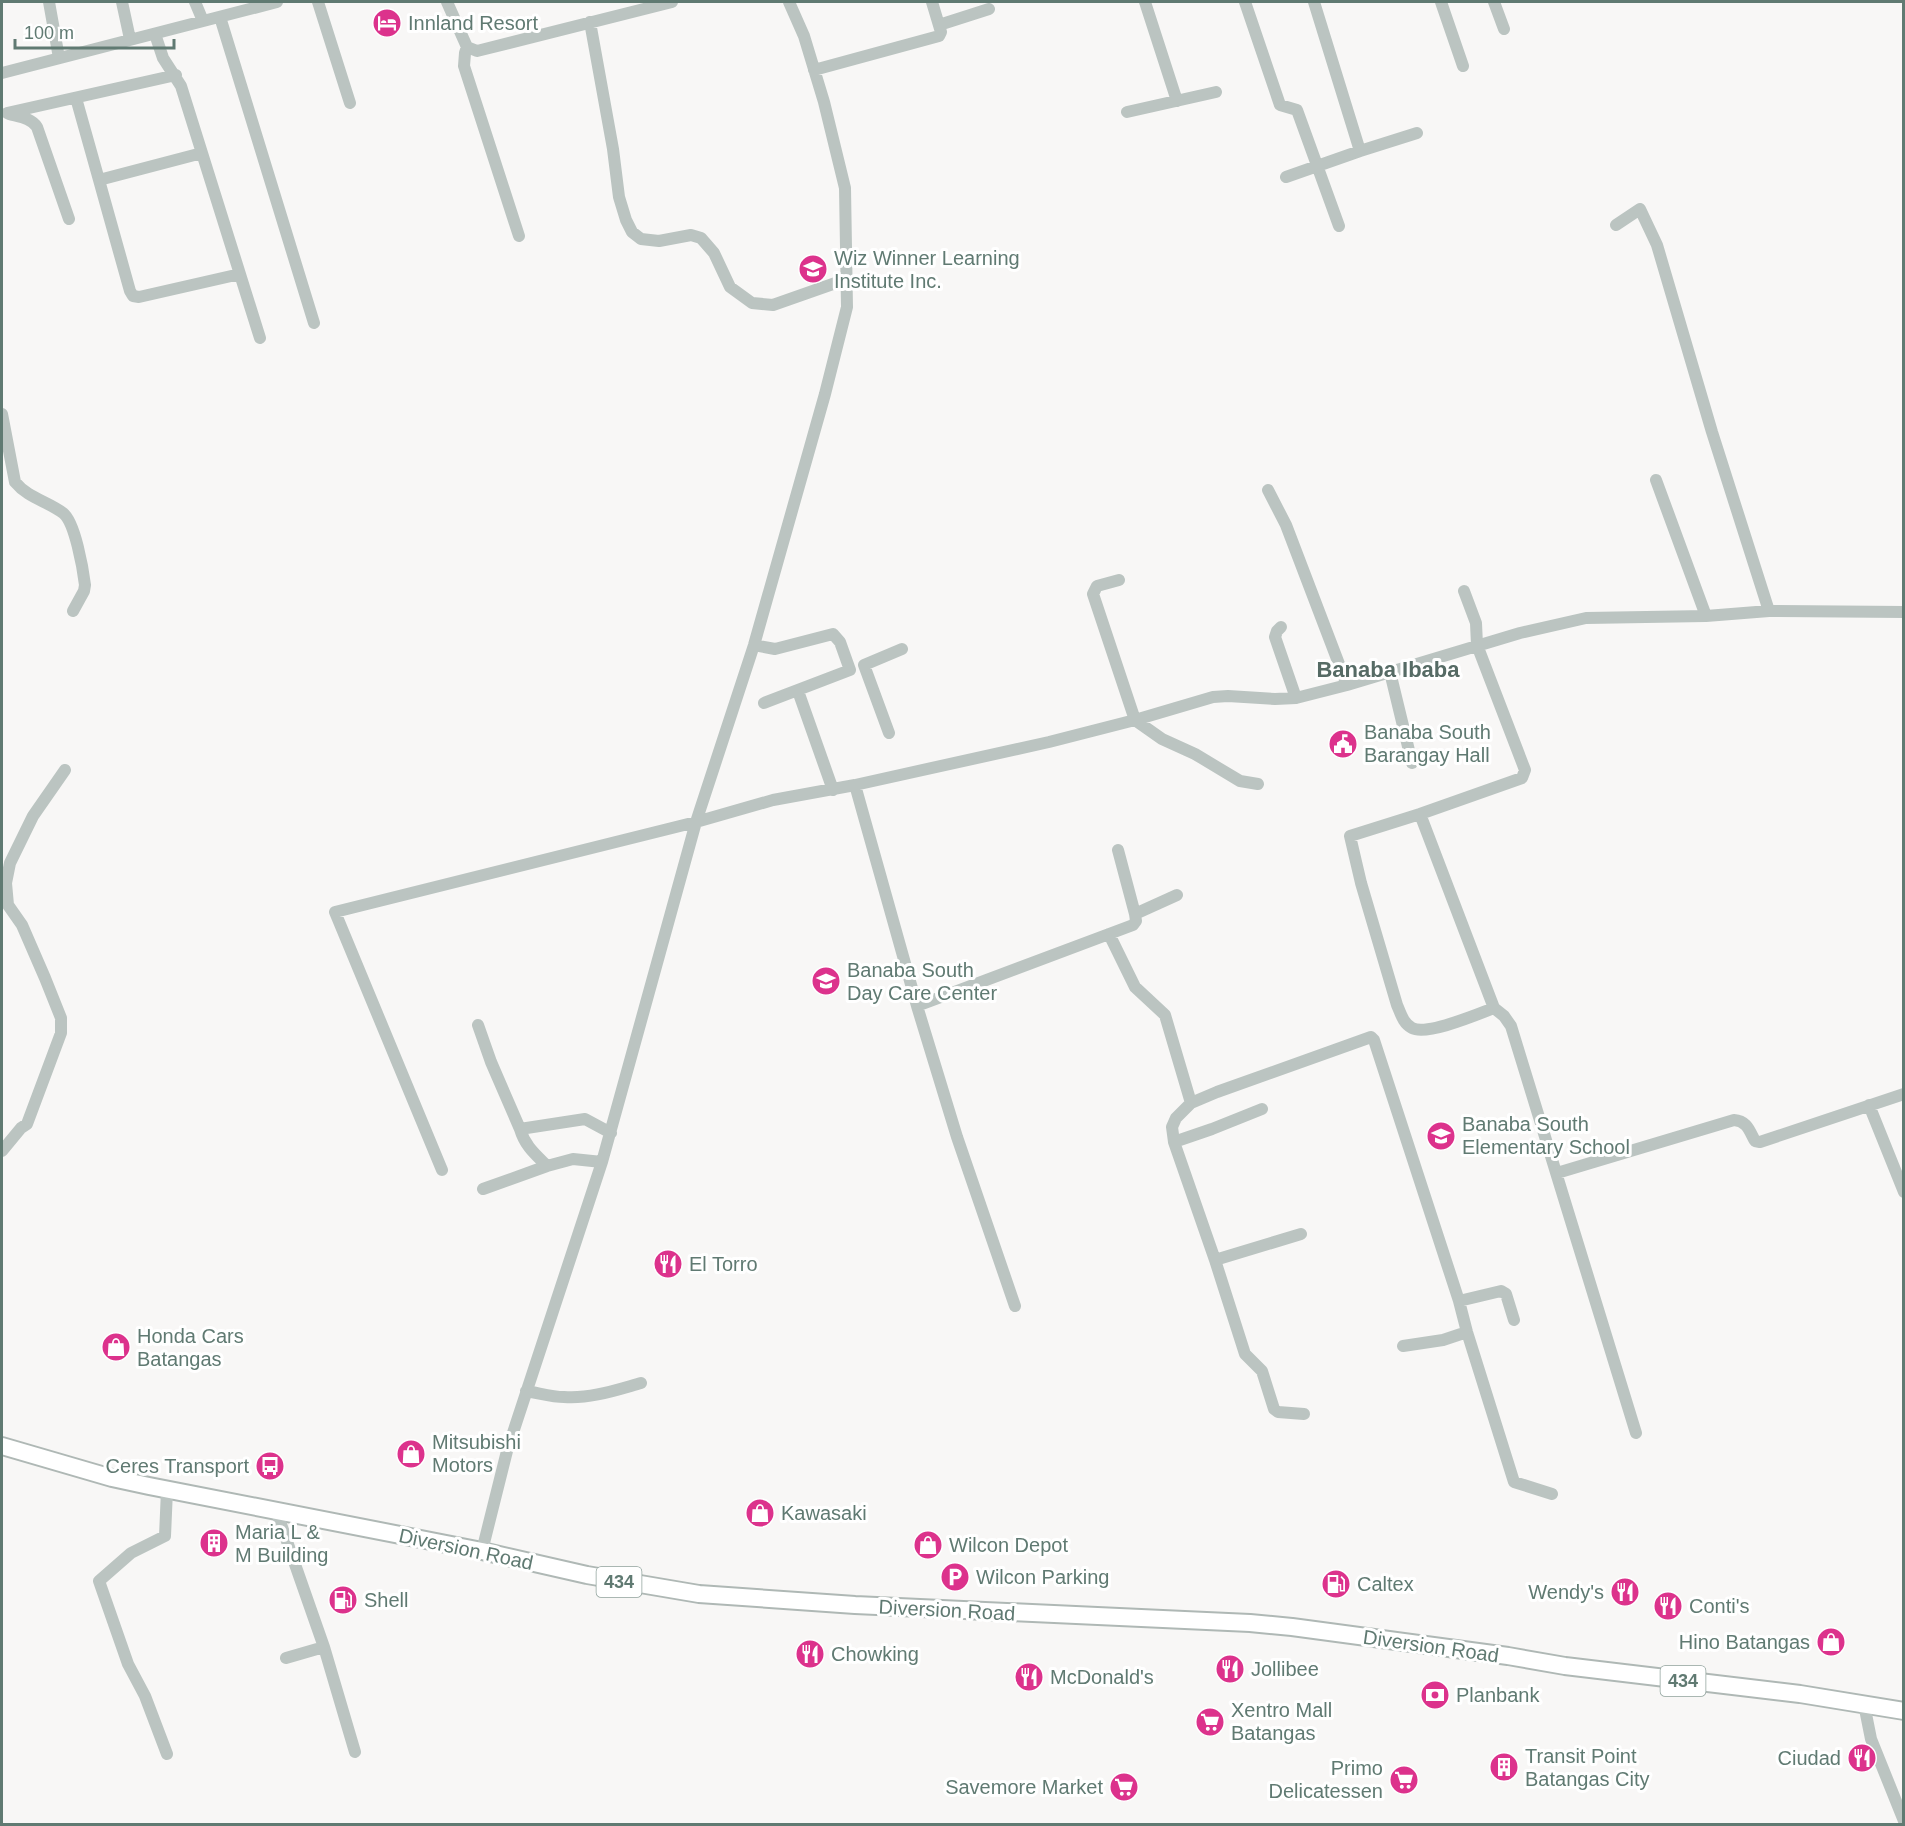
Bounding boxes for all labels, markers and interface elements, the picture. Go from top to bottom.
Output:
hotel icon: Innland Resort [371,7,403,39]
scale bar [15,12,174,50]
place label: Innland Resort [408,12,539,34]
text: 100 m [24,23,74,43]
place label: Wiz Winner Learning Institute Inc. [834,247,1020,292]
school or university icon: Wiz Winner Learning Institute Inc. [797,253,829,285]
district label: Banaba Ibaba [1316,657,1460,682]
place label: Banaba South Barangay Hall [1364,721,1491,766]
public building icon: Banaba South Barangay Hall [1327,728,1359,760]
place label: Banaba South Day Care Center [847,959,997,1004]
school or university icon: Banaba South Day Care Center [810,965,842,997]
place label: Banaba South Elementary School [1462,1113,1630,1158]
school or university icon: Banaba South Elementary School [1425,1120,1457,1152]
restaurant icon: El Torro [652,1248,684,1280]
place label: El Torro [689,1253,758,1275]
place label: Honda Cars Batangas [137,1325,244,1370]
shop icon: Honda Cars Batangas [100,1331,132,1363]
place label: Mitsubishi Motors [432,1431,521,1476]
shop icon: Mitsubishi Motors [395,1438,427,1470]
bus stop icon: Ceres Transport [254,1450,286,1482]
place label: Ceres Transport [106,1455,249,1477]
shop icon: Kawasaki [744,1497,776,1529]
place label: Kawasaki [781,1502,867,1524]
place label: Maria L & M Building [235,1521,328,1566]
street label: Diversion Road [397,1524,535,1574]
building icon: Maria L & M Building [198,1527,230,1559]
shop icon: Wilcon Depot [912,1529,944,1561]
place label: Wilcon Depot [949,1534,1068,1556]
parking icon: Wilcon Parking [939,1561,971,1593]
place label: Wilcon Parking [976,1566,1109,1588]
road number: 434 [596,1567,642,1597]
fuel station icon: Caltex [1320,1568,1352,1600]
place label: Caltex [1357,1573,1414,1595]
restaurant icon: Wendy's [1609,1576,1641,1608]
place label: Wendy's [1528,1581,1604,1603]
fuel station icon: Shell [327,1584,359,1616]
place label: Shell [364,1589,408,1611]
restaurant icon: Conti's [1652,1590,1684,1622]
street label: Diversion Road [878,1595,1016,1625]
place label: Conti's [1689,1595,1750,1617]
street label: Diversion Road [1362,1626,1500,1666]
shop icon: Hino Batangas [1815,1626,1847,1658]
place label: Hino Batangas [1679,1631,1810,1653]
restaurant icon: Chowking [794,1638,826,1670]
place label: Chowking [831,1643,919,1665]
restaurant icon: Jollibee [1214,1653,1246,1685]
place label: Jollibee [1251,1658,1319,1680]
restaurant icon: McDonald's [1013,1661,1045,1693]
place label: McDonald's [1050,1666,1154,1688]
road number: 434 [1660,1666,1706,1696]
bank icon: Planbank [1419,1679,1451,1711]
place label: Planbank [1456,1684,1540,1706]
place label: Xentro Mall Batangas [1231,1699,1332,1744]
supermarket icon: Xentro Mall Batangas [1194,1706,1226,1738]
restaurant icon: Ciudad [1846,1742,1878,1774]
place label: Transit Point Batangas City [1525,1745,1650,1790]
place label: Ciudad [1778,1747,1841,1769]
building icon: Transit Point Batangas City [1488,1751,1520,1783]
place label: Primo Delicatessen [1268,1757,1383,1802]
supermarket icon: Primo Delicatessen [1388,1764,1420,1796]
supermarket icon: Savemore Market [1108,1771,1140,1803]
place label: Savemore Market [945,1776,1103,1798]

